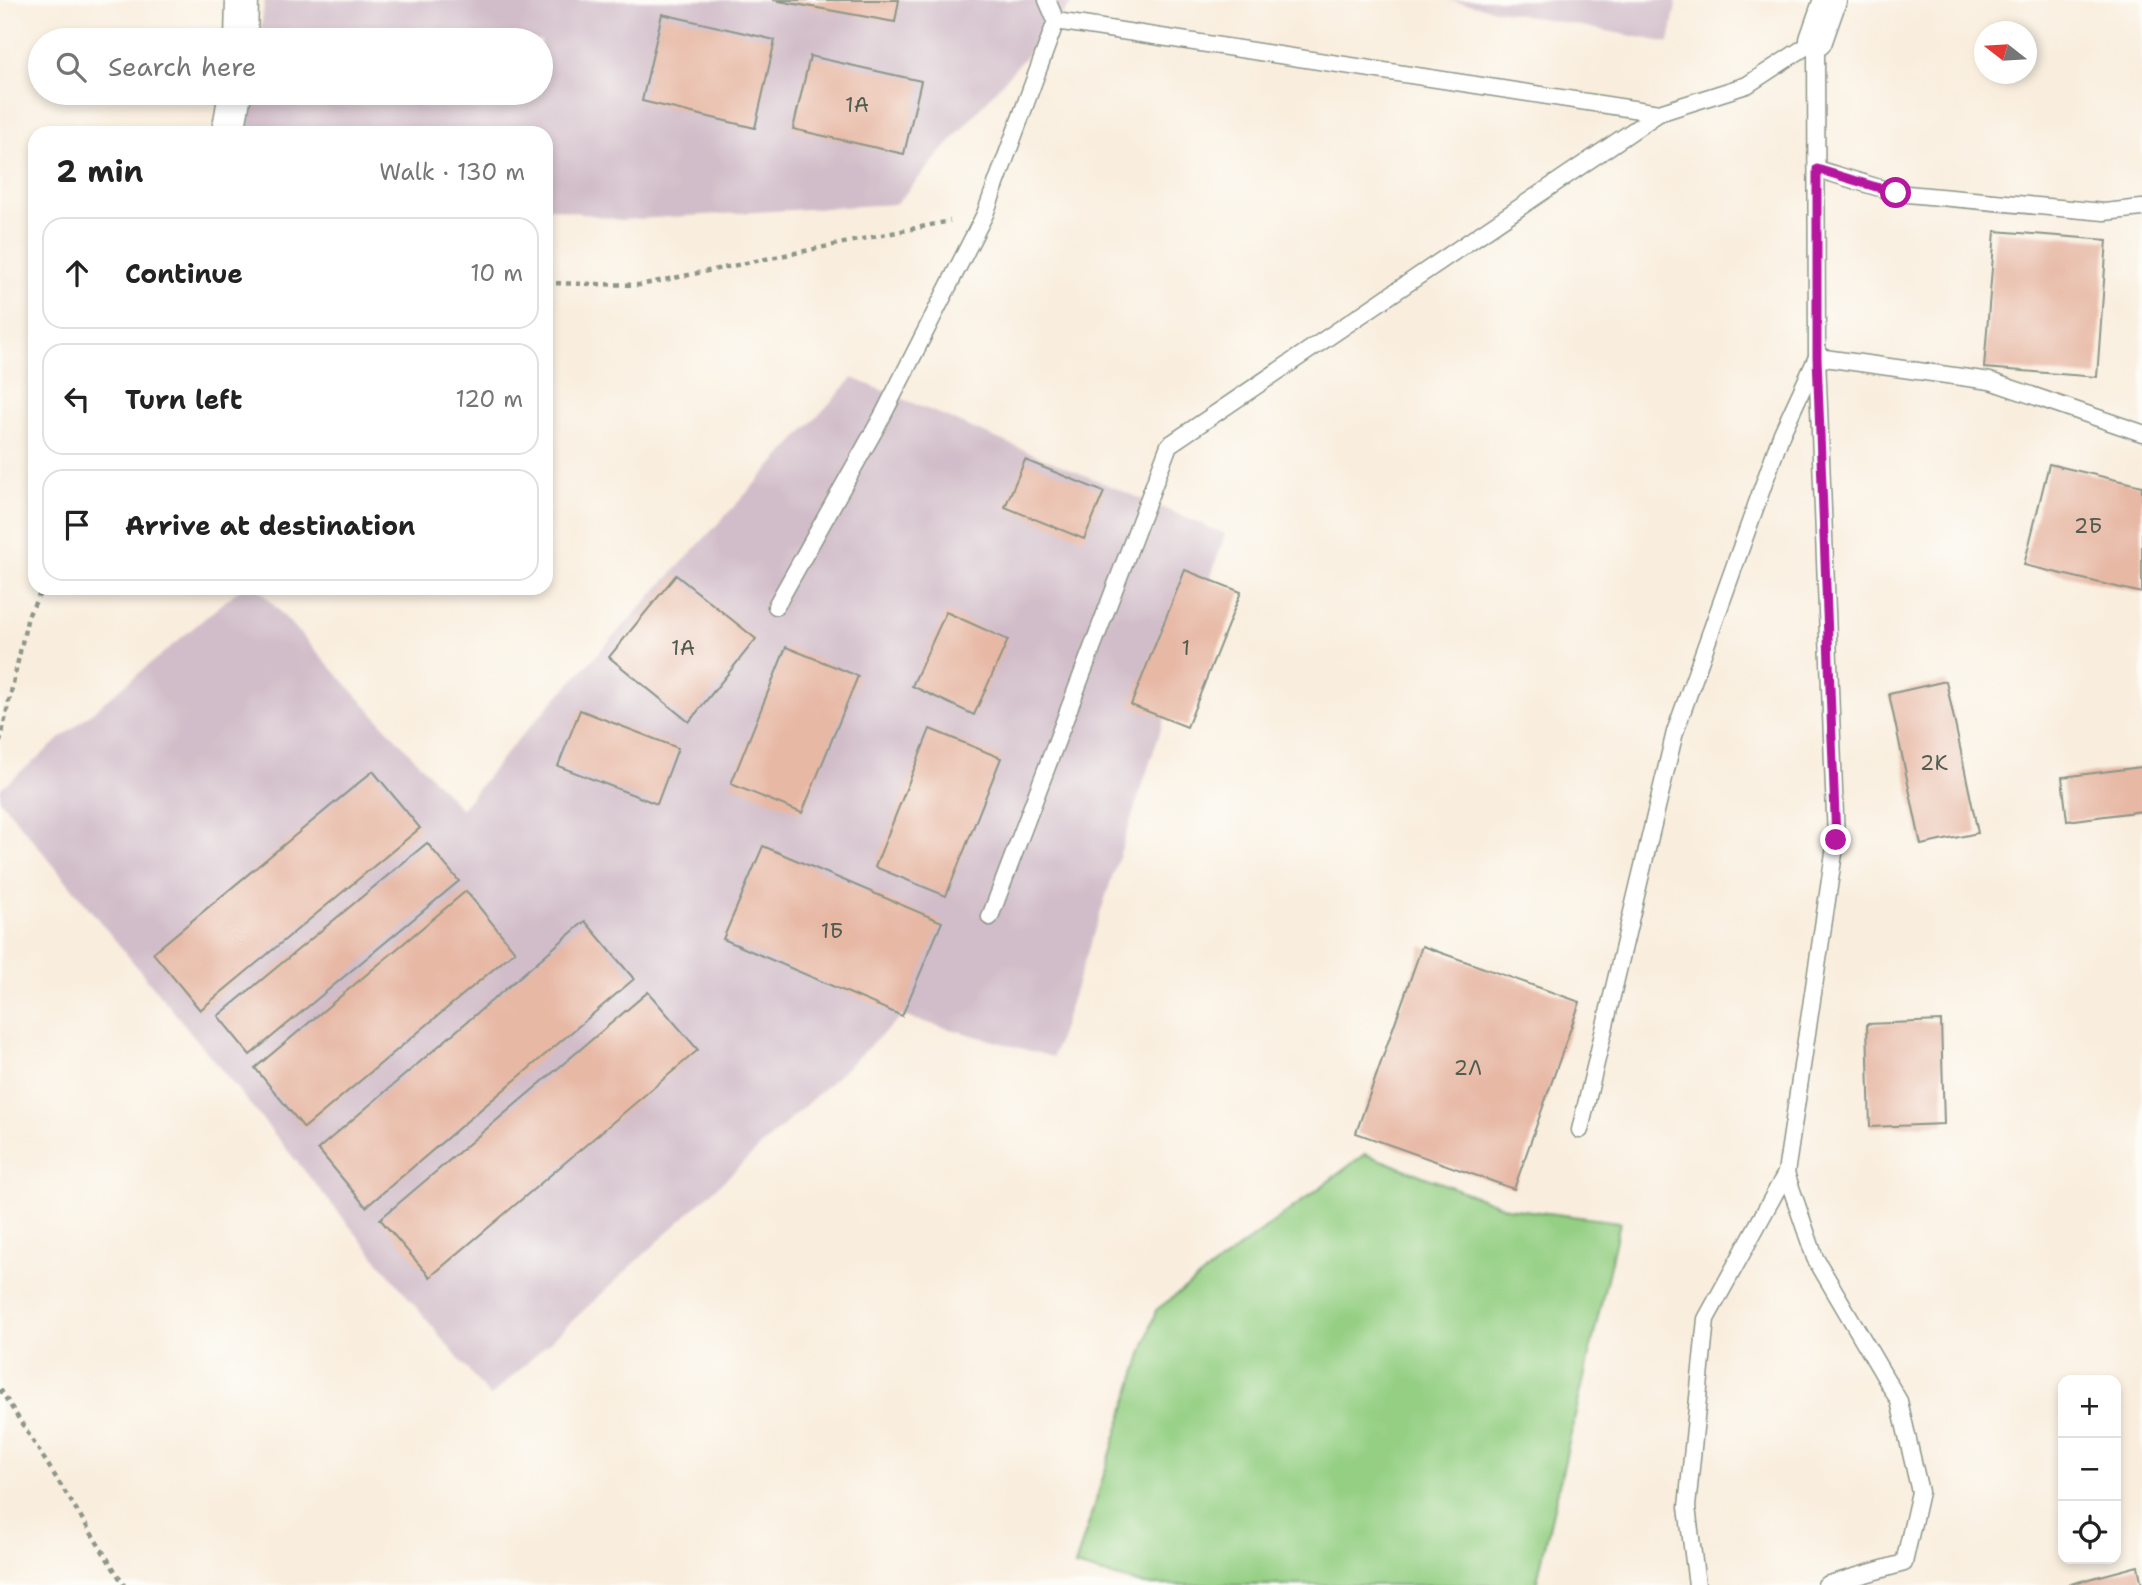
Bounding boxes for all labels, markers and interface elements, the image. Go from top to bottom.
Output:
north arrow [1974,21,2037,84]
search box [28,28,553,105]
icon: search [52,48,90,86]
text: Search here [108,49,257,84]
house number: 1А [845,91,869,119]
text: 2 min [56,151,143,192]
text: Walk · 130 m [379,157,525,187]
route start [1880,177,1911,208]
icon: ahead [58,254,96,292]
text: Continue [125,256,243,291]
text: 10 m [470,258,523,288]
icon: left [58,380,96,418]
text: Turn left [125,382,242,417]
text: 120 m [455,384,523,414]
icon: arrive [58,506,96,544]
text: Arrive at destination [125,508,415,543]
house number: 2Б [2074,512,2102,540]
house number: 1А [671,634,695,662]
house number: 1 [1182,634,1190,662]
house number: 2К [1920,749,1949,777]
route end [1820,824,1851,855]
house number: 1Б [821,917,843,945]
house number: 2Л [1454,1054,1482,1082]
map controls [2058,1375,2121,1564]
button: + [2058,1375,2121,1438]
button: − [2058,1438,2121,1501]
button: locate [2058,1501,2121,1564]

